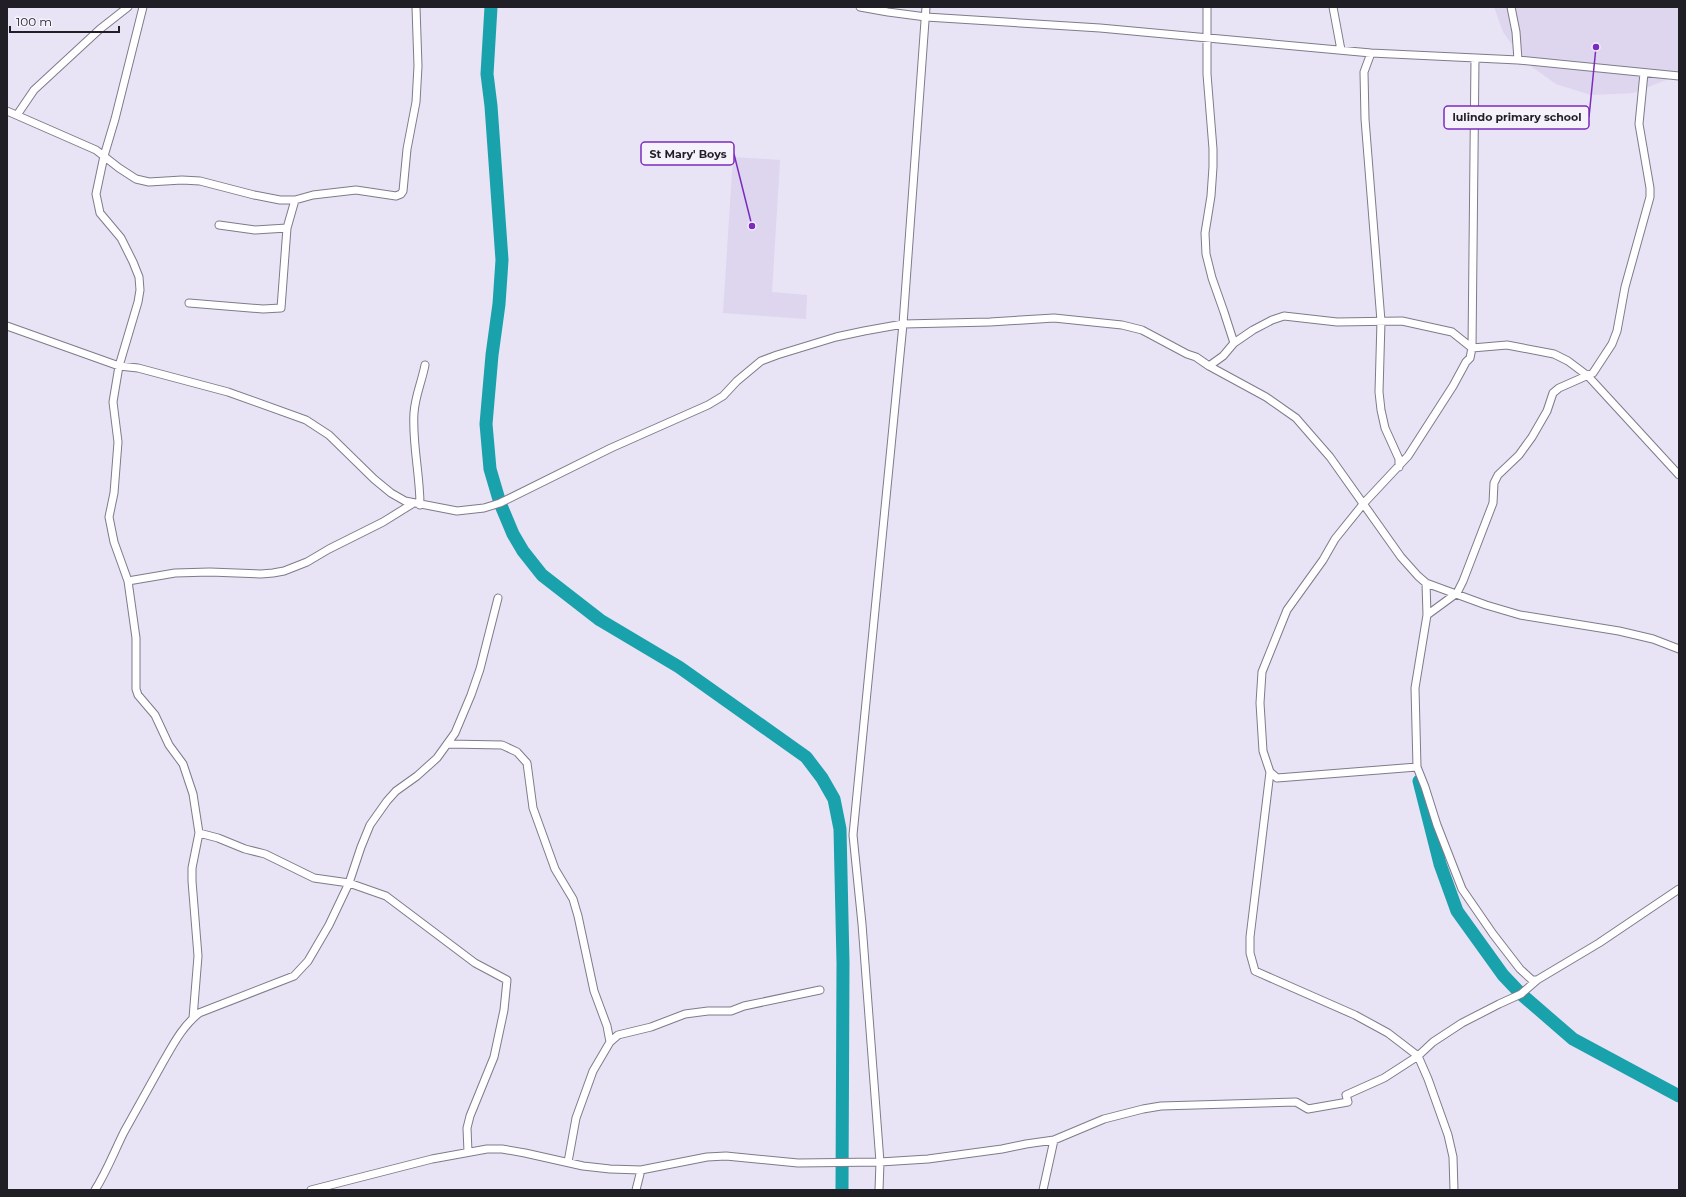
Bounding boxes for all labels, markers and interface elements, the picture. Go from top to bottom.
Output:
scale bar [10,8,119,34]
text: 100 m [16,14,52,29]
callout: lulindo primary school [1444,106,1589,129]
text: lulindo primary school [1452,110,1582,124]
callout: St Mary' Boys [641,142,734,165]
text: St Mary' Boys [650,147,727,161]

